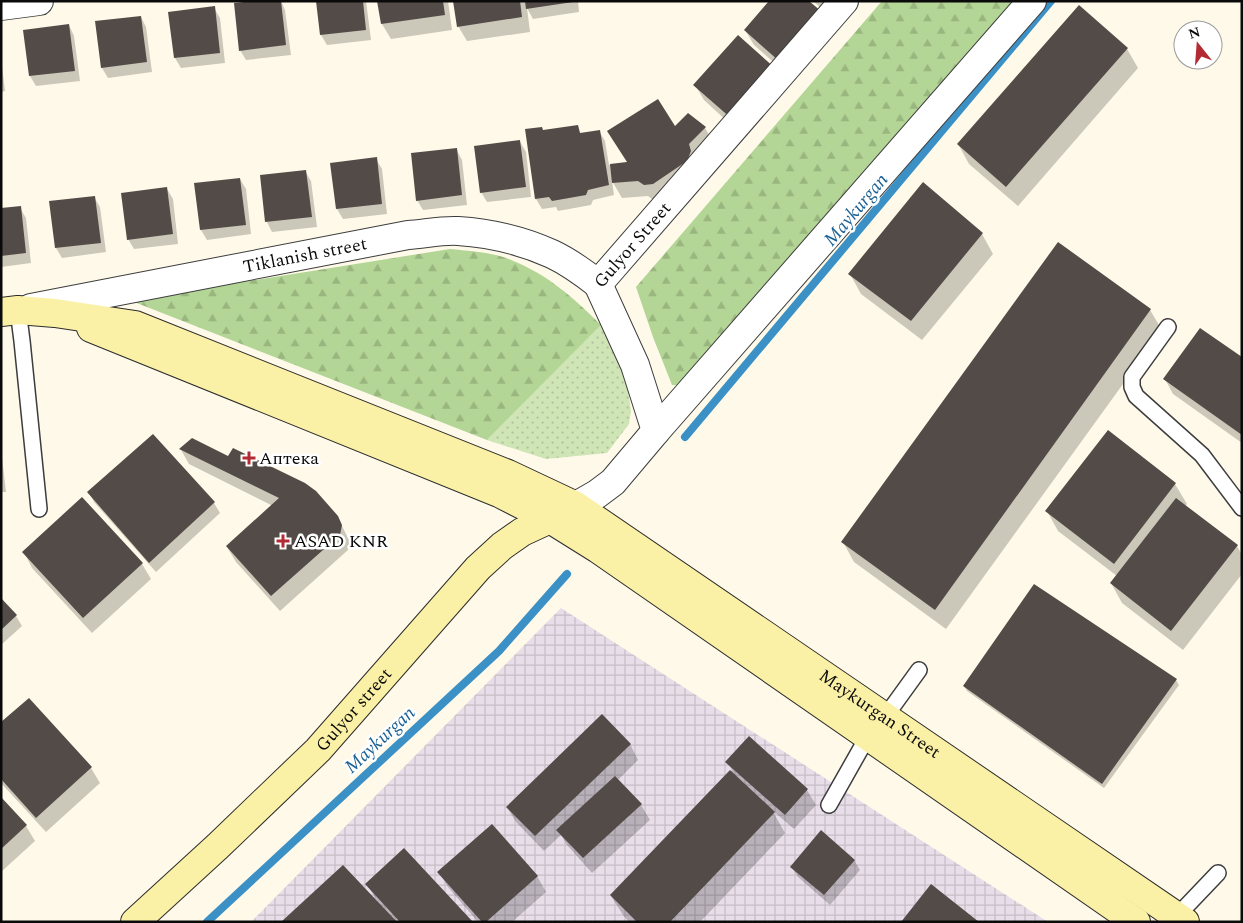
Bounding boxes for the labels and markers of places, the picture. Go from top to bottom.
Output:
place label: Аптека [259,445,319,472]
marker: Аптека [243,452,255,464]
place label: ASAD KNR [294,528,388,555]
marker: ASAD KNR [276,534,290,548]

